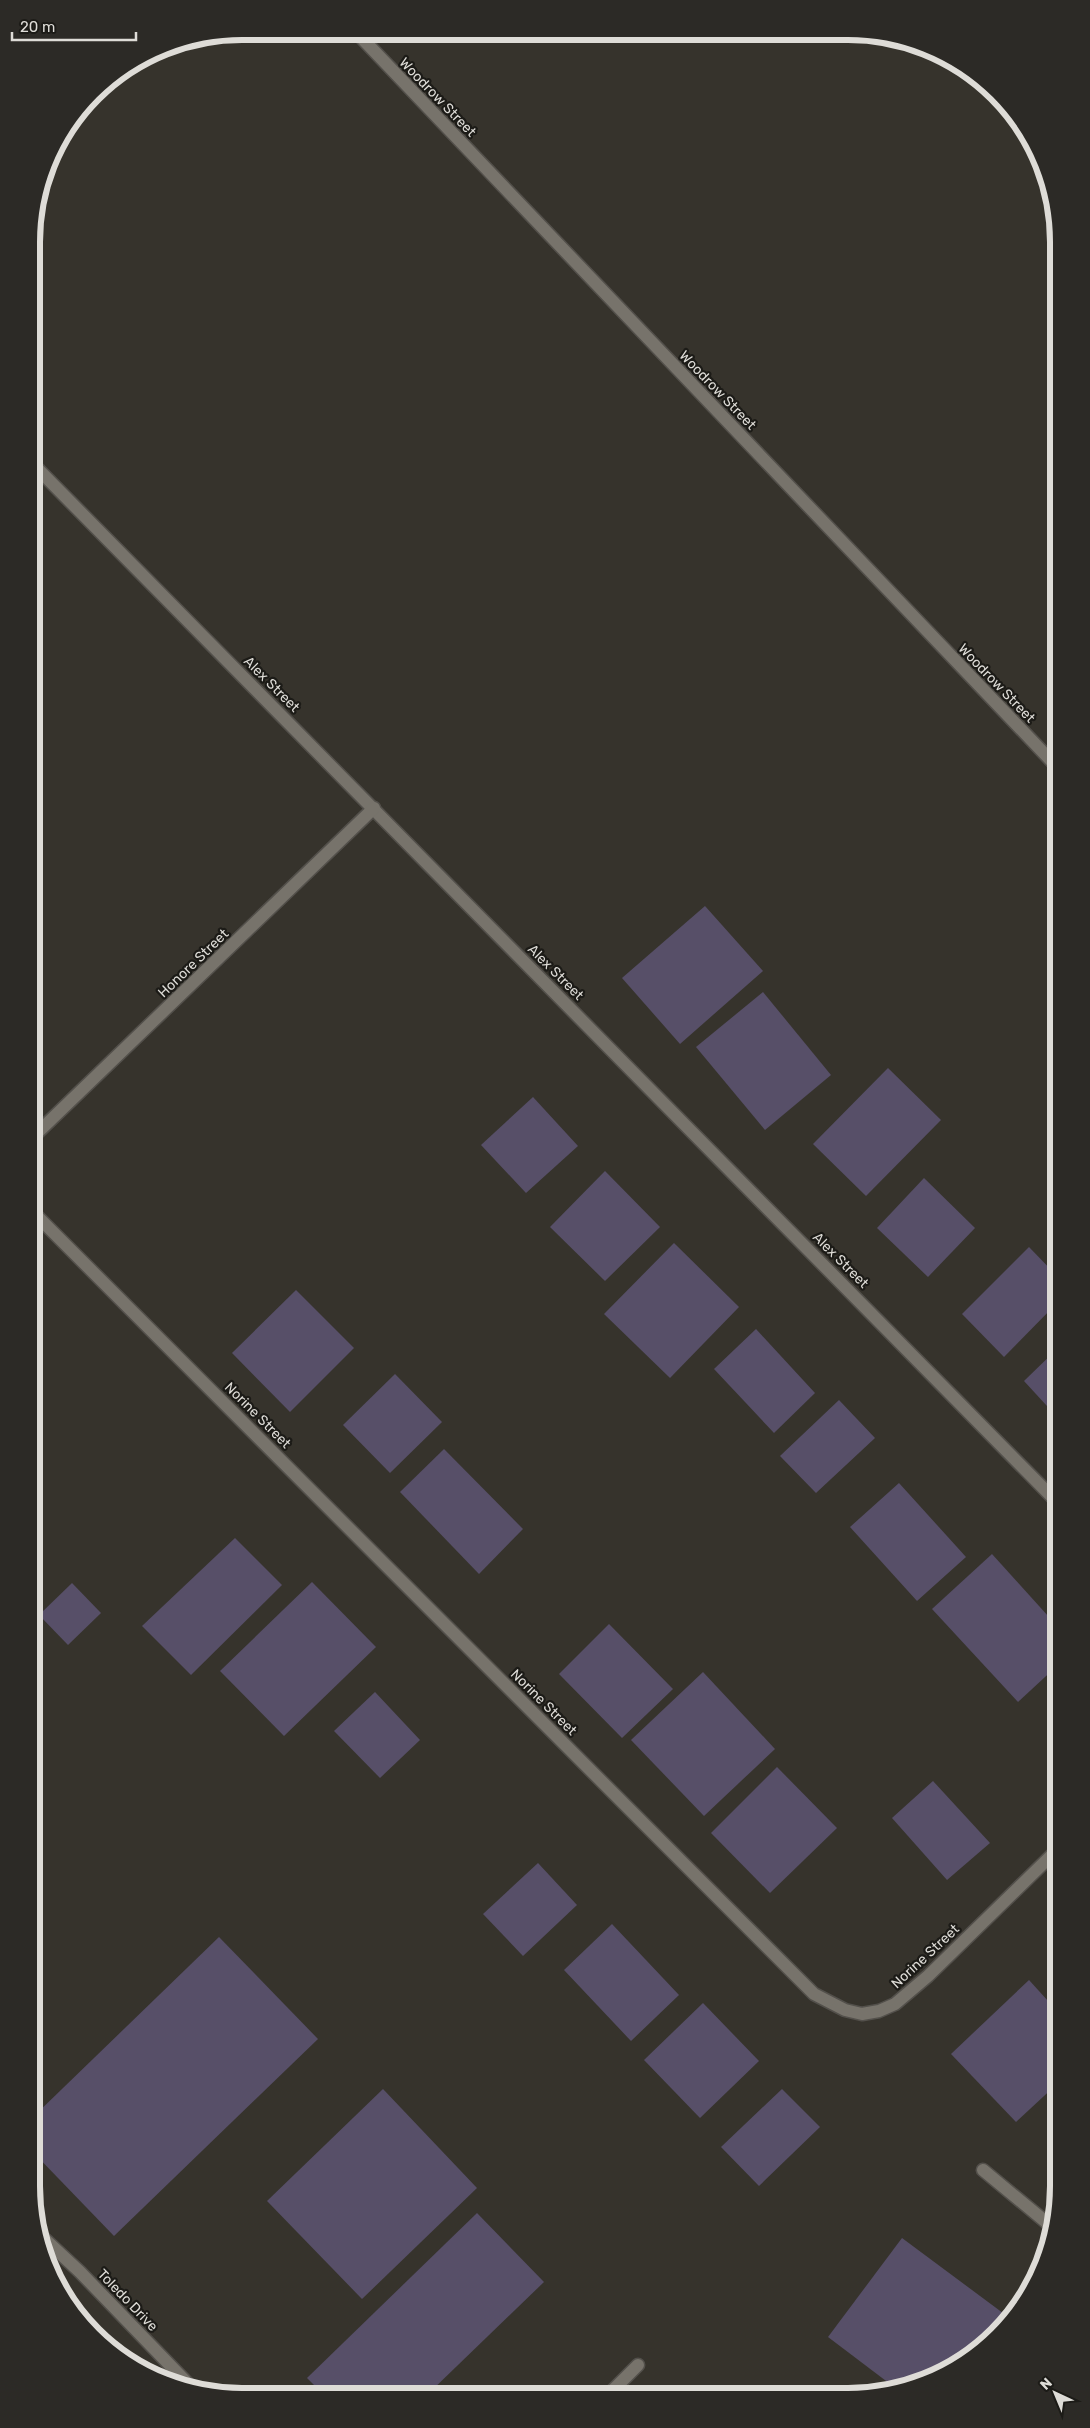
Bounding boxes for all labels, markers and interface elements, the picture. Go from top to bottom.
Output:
scale bar [12,10,136,42]
text: 20 m [20,18,55,36]
street label: Woodrow Street [396,54,480,141]
street label: Woodrow Street [676,347,760,434]
street label: Woodrow Street [955,640,1039,727]
street label: Alex Street [240,653,303,716]
street label: Honore Street [155,925,233,1001]
street label: Alex Street [524,941,587,1004]
street label: Alex Street [809,1229,872,1292]
street label: Norine Street [221,1379,295,1452]
street label: Norine Street [507,1666,581,1739]
street label: Norine Street [888,1920,963,1992]
street label: Toledo Drive [94,2266,161,2335]
north arrow [1030,2368,1080,2418]
text: N [1037,2374,1056,2394]

